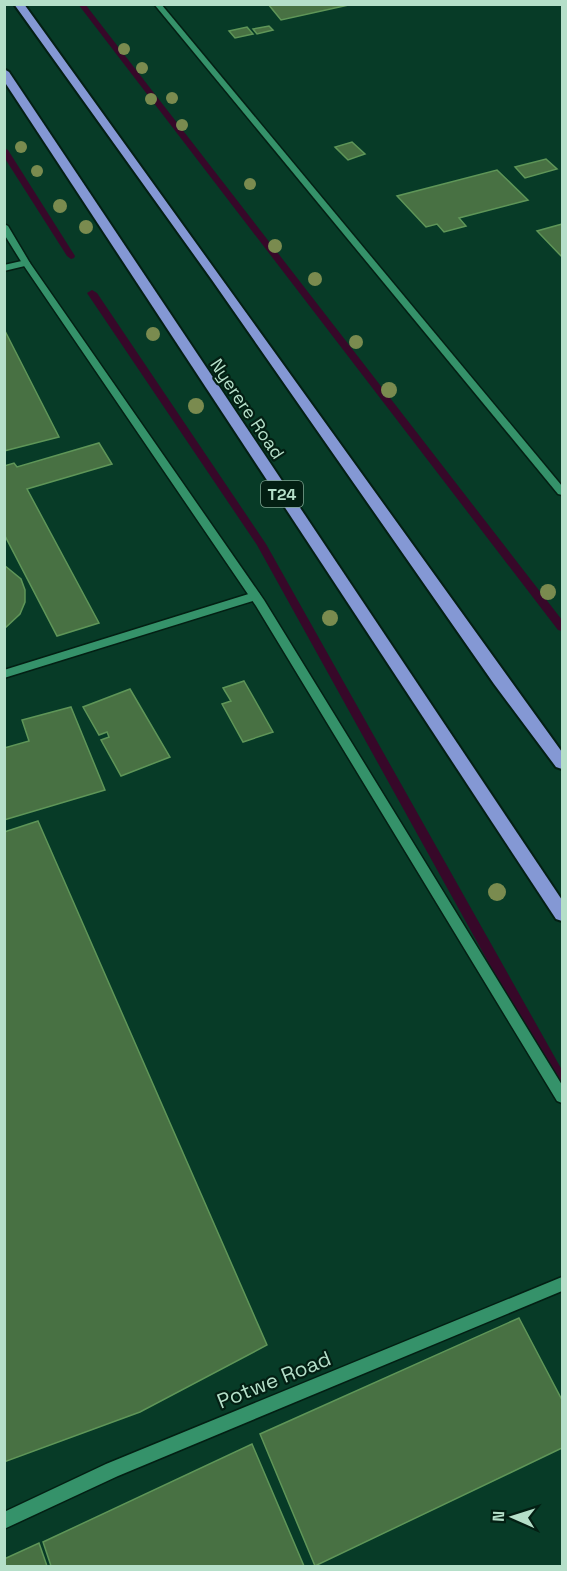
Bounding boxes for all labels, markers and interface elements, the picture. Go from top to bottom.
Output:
street label: Nyerere Road [205,354,290,464]
road number: T24 [261,481,303,507]
street label: Potwe Road [213,1344,335,1415]
north arrow [483,1487,543,1547]
text: N [488,1510,509,1522]

